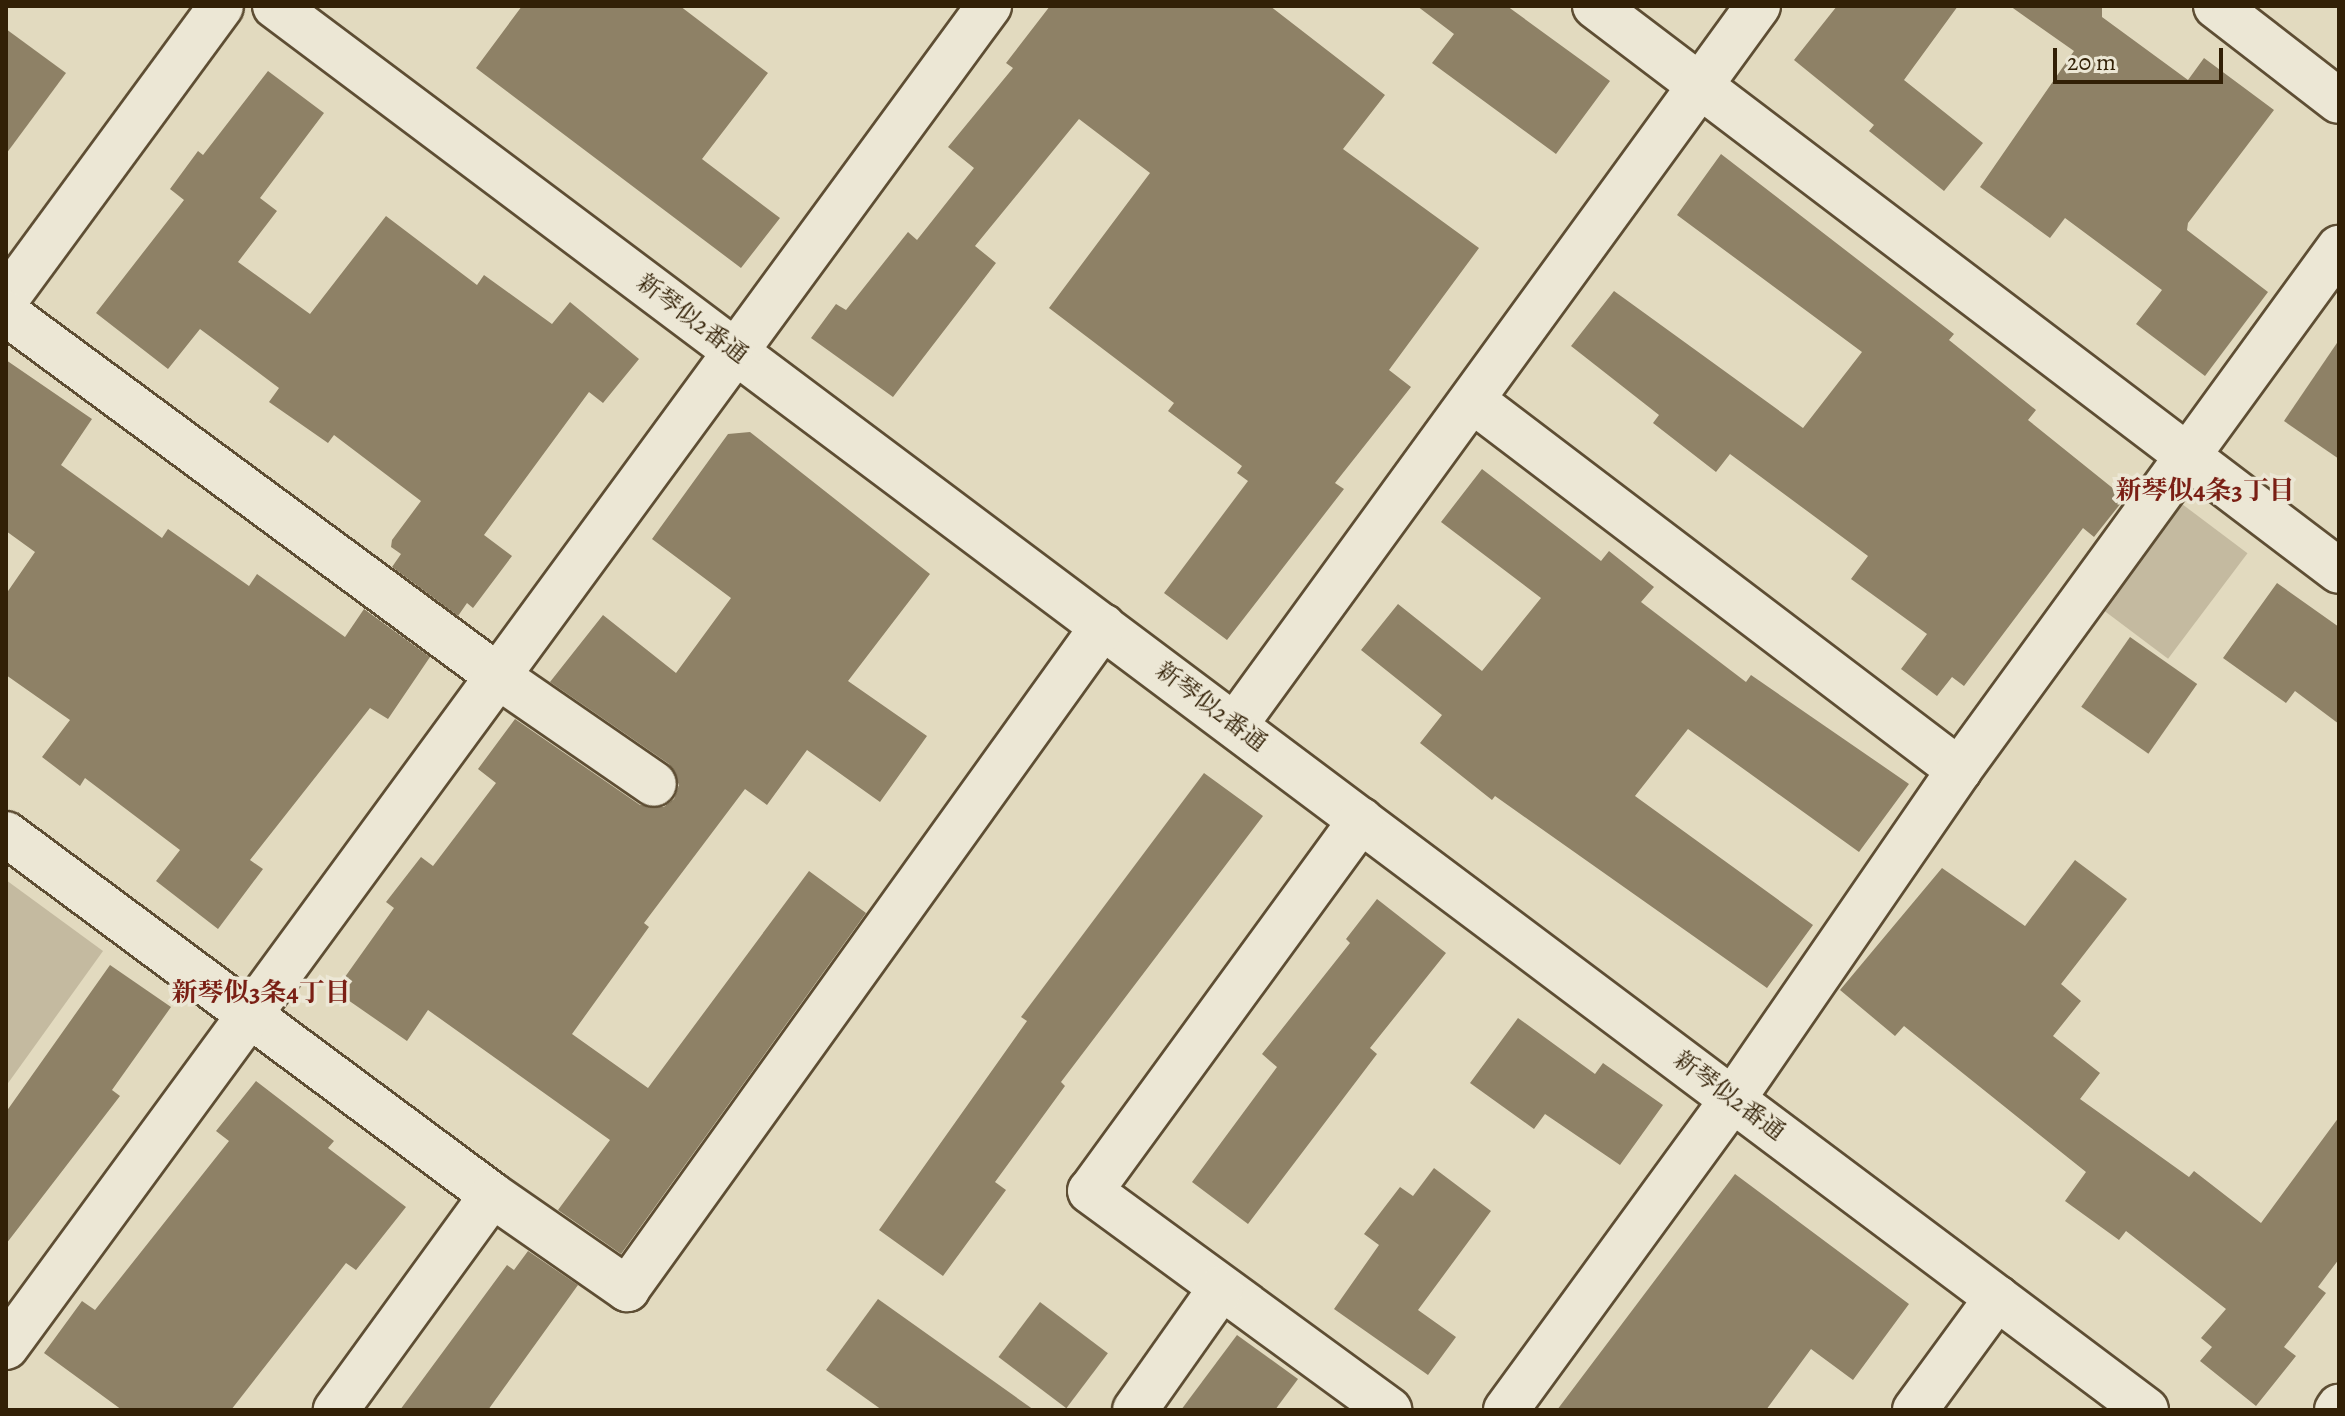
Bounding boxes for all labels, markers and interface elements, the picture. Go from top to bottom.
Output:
scale bar [2057,32,2227,82]
text: 20 m [2067,46,2116,78]
street label: 新琴似2番通 [631,268,753,370]
district label: 新琴似4条3丁目 [2115,475,2295,507]
street label: 新琴似2番通 [1150,656,1272,758]
district label: 新琴似3条4丁目 [171,977,351,1009]
street label: 新琴似2番通 [1668,1045,1790,1147]

